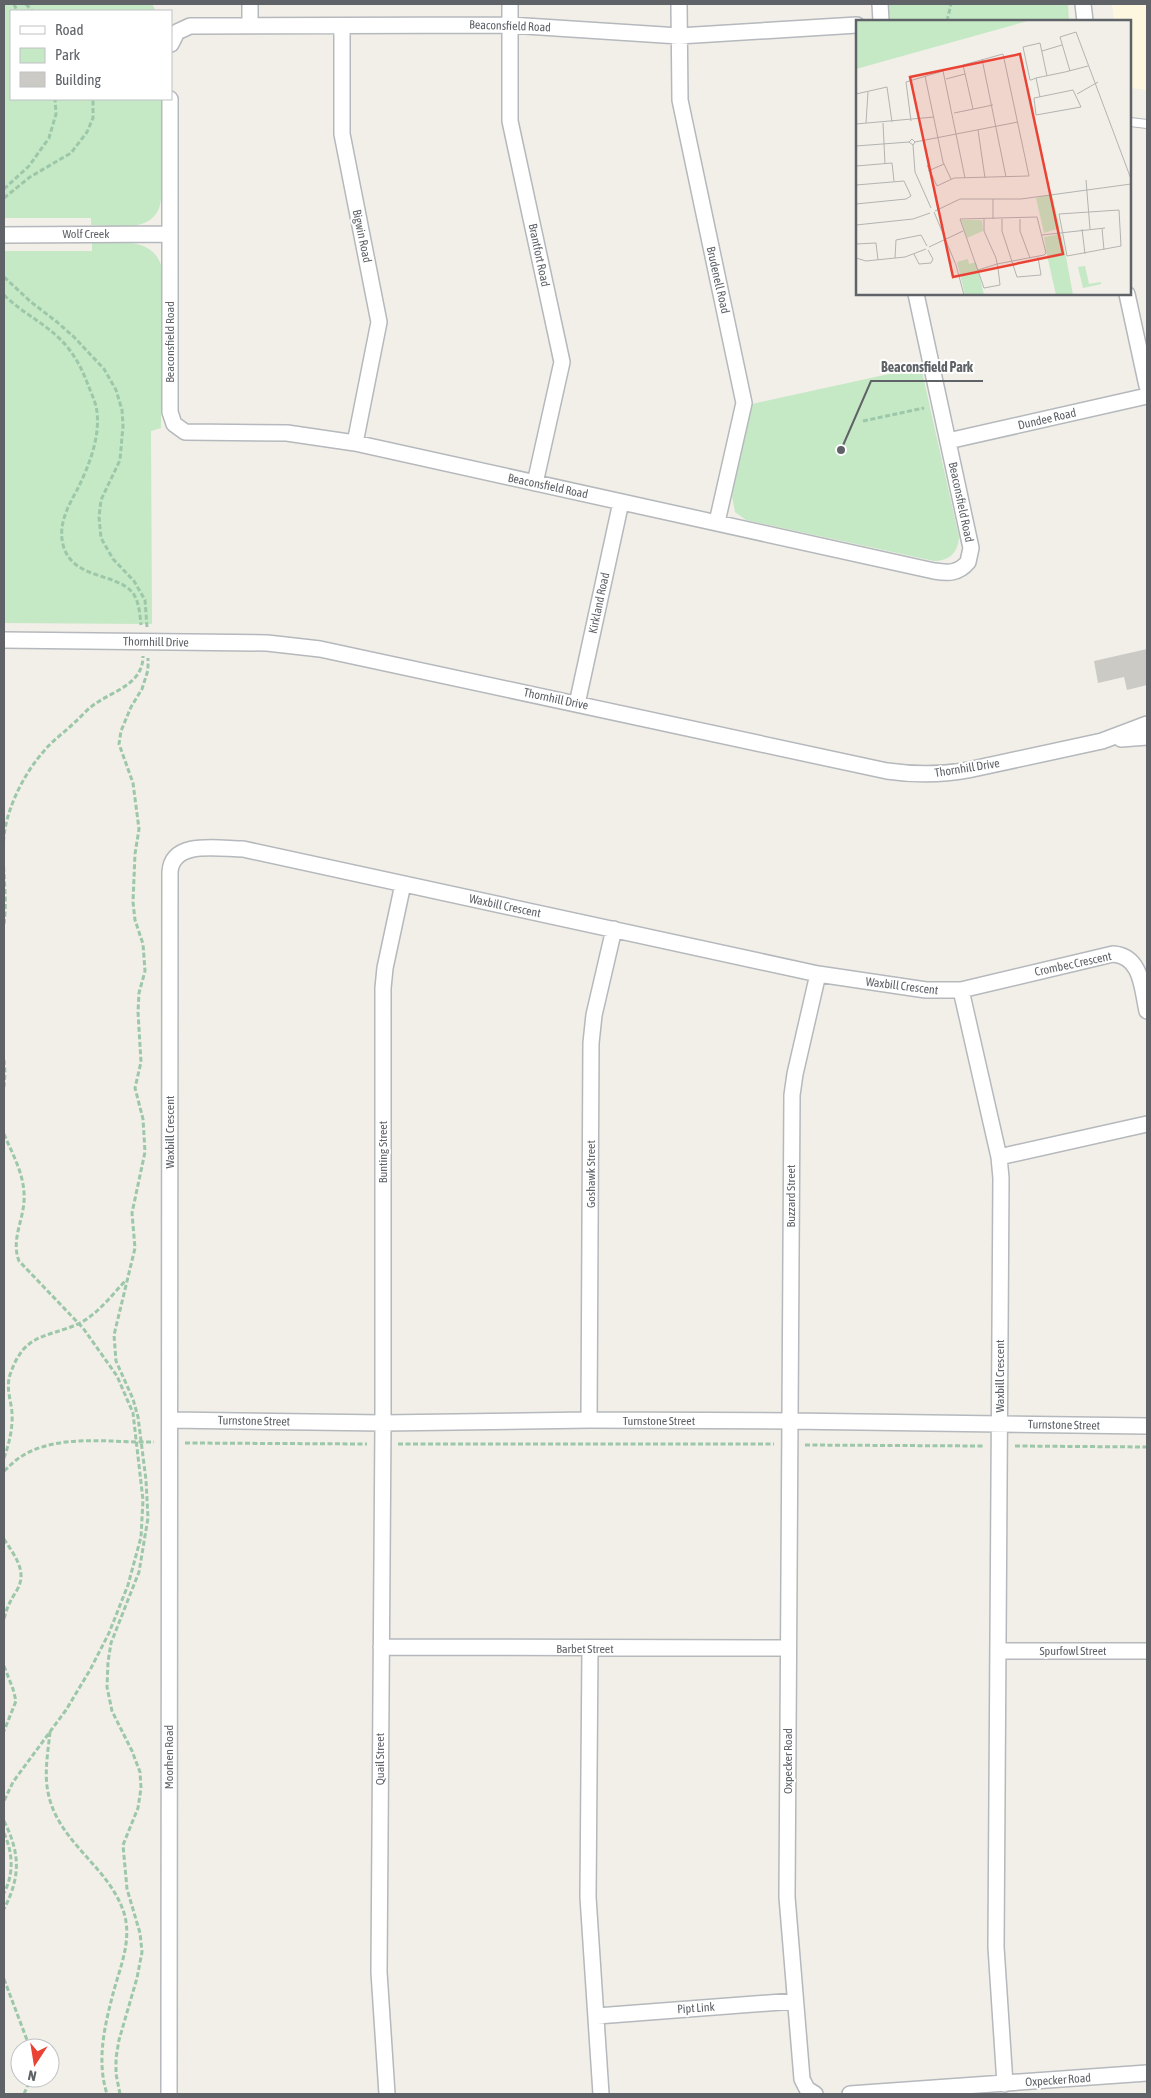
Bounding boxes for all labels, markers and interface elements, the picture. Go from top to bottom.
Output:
legend [10,10,172,100]
street label: Beaconsfield Road [469,18,551,34]
inset map [856,20,1131,295]
text: Road [55,21,84,38]
text: Park [55,46,80,63]
text: Building [55,71,101,88]
street label: Bigwin Road [350,208,374,264]
street label: Brantfort Road [525,222,553,288]
street label: Wolf Creek [62,227,110,241]
street label: Brudenell Road [703,245,733,315]
street label: Beaconsfield Road [163,301,177,383]
callout: Beaconsfield Park [871,352,983,381]
text: Beaconsfield Park [881,359,974,375]
street label: Dundee Road [1016,405,1078,433]
street label: Beaconsfield Road [946,461,976,543]
street label: Beaconsfield Road [507,471,589,501]
street label: Kirkland Road [586,571,612,635]
street label: Thornhill Drive [123,634,189,650]
street label: Thornhill Drive [522,685,590,713]
street label: Thornhill Drive [933,756,1001,780]
street label: Waxbill Crescent [468,892,543,921]
street label: Crombec Crescent [1033,949,1113,979]
street label: Waxbill Crescent [865,975,940,997]
street label: Waxbill Crescent [163,1095,177,1169]
street label: Bunting Street [376,1120,390,1183]
street label: Goshawk Street [584,1139,598,1208]
street label: Buzzard Street [784,1164,798,1227]
street label: Waxbill Crescent [993,1339,1007,1413]
street label: Turnstone Street [218,1413,291,1429]
street label: Turnstone Street [623,1414,696,1428]
street label: Turnstone Street [1028,1417,1101,1433]
street label: Barbet Street [556,1642,614,1656]
street label: Spurfowl Street [1039,1644,1107,1658]
street label: Moorhen Road [162,1725,176,1789]
street label: Oxpecker Road [781,1728,795,1794]
street label: Quail Street [373,1732,387,1785]
street label: Pipt Link [677,2000,716,2016]
north arrow [10,2038,60,2088]
text: N [27,2067,38,2084]
street label: Oxpecker Road [1025,2071,1091,2089]

